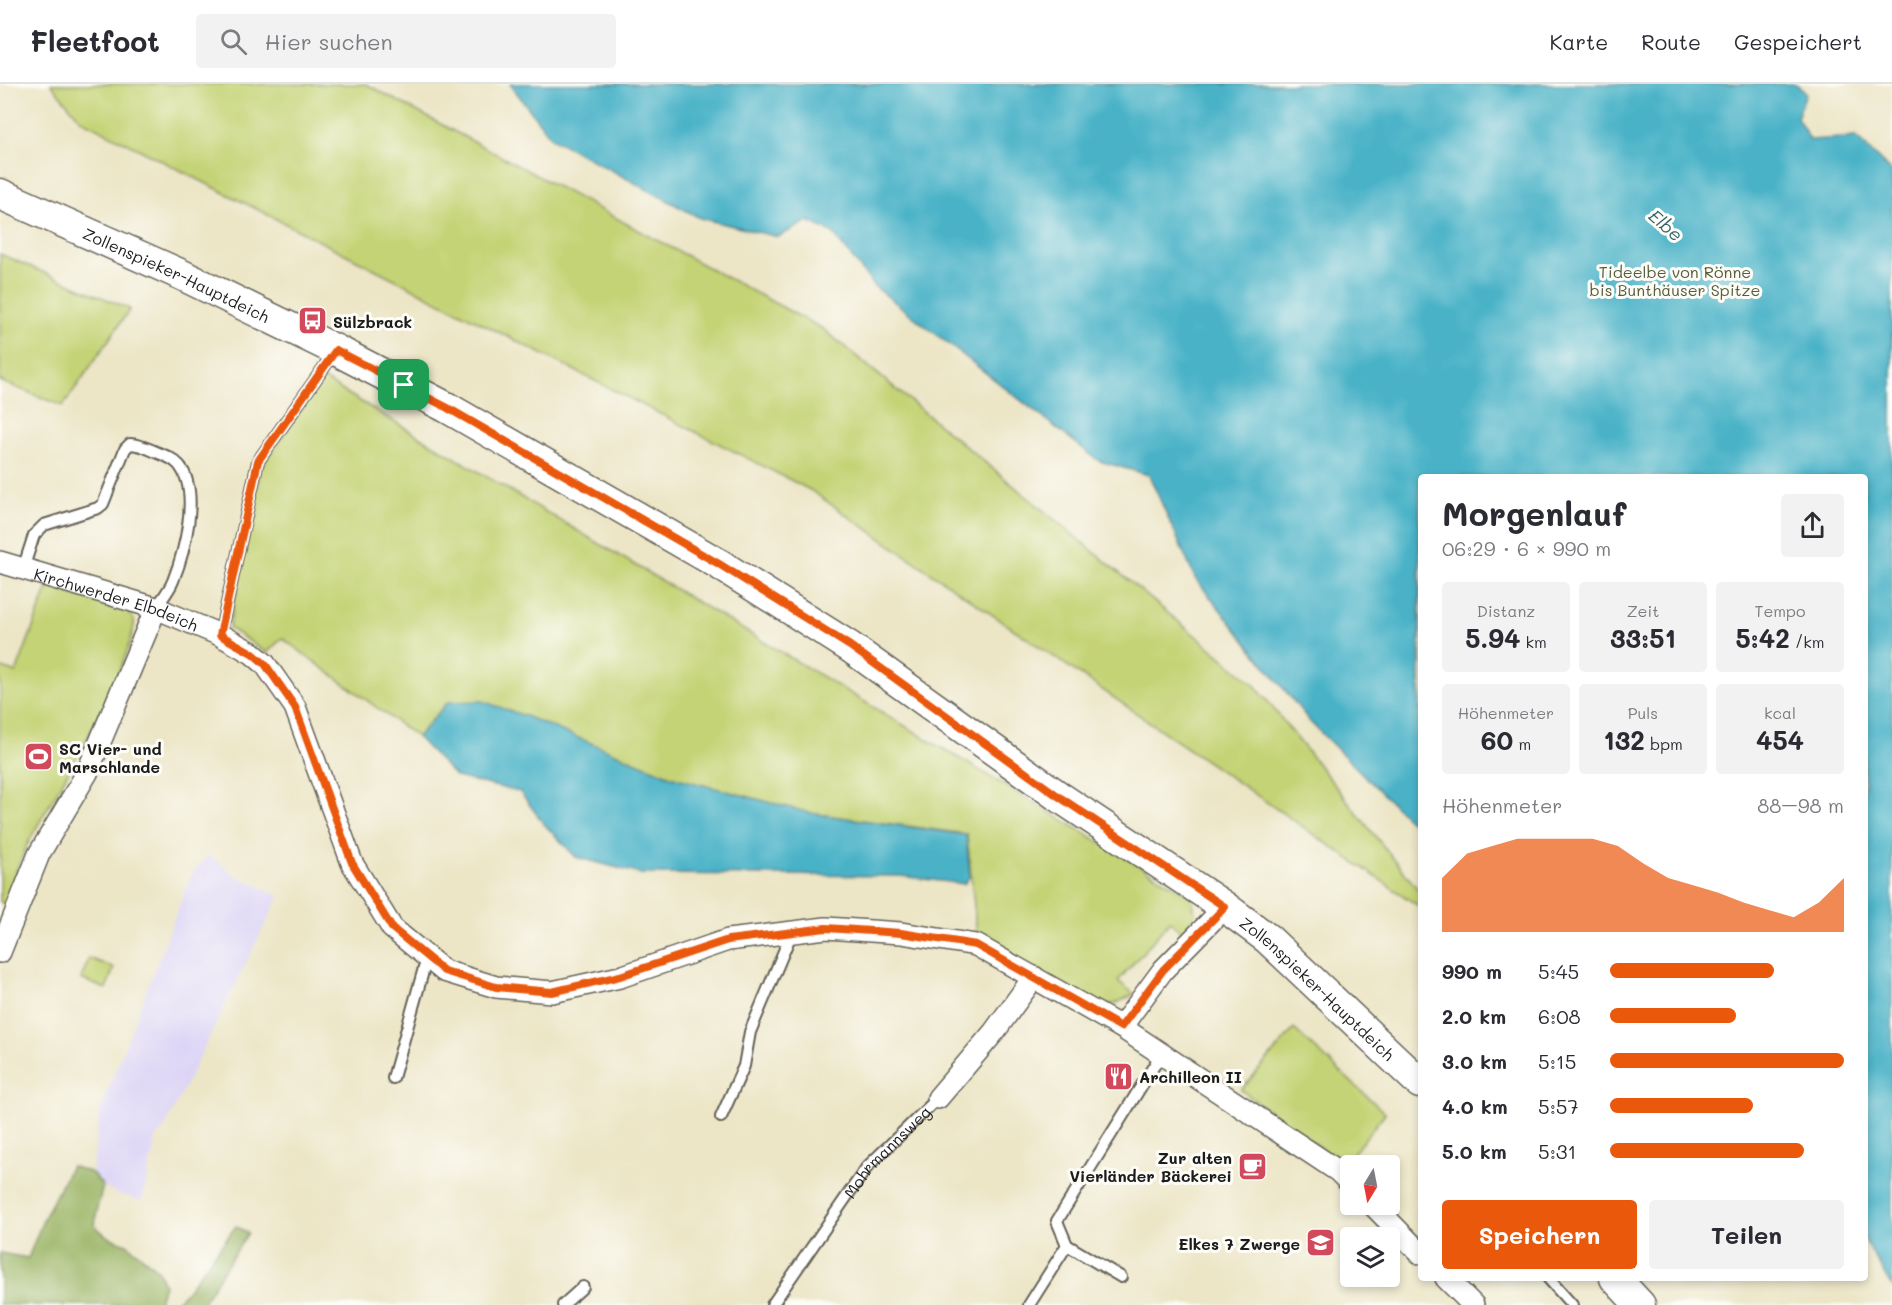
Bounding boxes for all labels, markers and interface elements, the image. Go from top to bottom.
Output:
search box [196,14,616,68]
text: Fleetfoot [30,23,160,59]
icon: search [217,25,250,58]
text: Hier suchen [265,27,393,56]
text: Karte [1550,28,1608,55]
text: Route [1641,28,1701,55]
text: Gespeichert [1734,28,1862,55]
water label: Elbe [1644,204,1688,246]
street label: Zollenspieker-Hauptdeich [80,222,273,327]
park label: Tideelbe von Rönne bis Bunthäuser Spitze [1590,261,1760,300]
bus stop icon: Sülzbrack [296,305,328,337]
place label: Sülzbrack [333,311,412,332]
pin [378,359,429,410]
icon: arrive [387,368,420,401]
text: Morgenlauf [1442,491,1626,534]
button: share [1781,494,1844,557]
text: 06:29 · 6 × 990 m [1442,535,1611,561]
street label: Kirchwerder Elbdeich [32,562,202,635]
text: Distanz [1477,600,1535,621]
text: Zeit [1627,600,1659,621]
text: Tempo [1755,600,1805,621]
text: 5.94 [1465,621,1520,655]
text: 33:51 [1610,621,1676,655]
text: 5:42 [1735,621,1790,655]
text: km [1520,631,1547,652]
text: /km [1790,631,1825,652]
text: Höhenmeter [1458,702,1554,723]
text: Puls [1628,702,1658,723]
text: kcal [1764,702,1796,723]
text: 60 [1481,723,1513,757]
text: 132 [1603,723,1645,757]
text: 454 [1756,723,1804,757]
text: m [1513,733,1531,754]
text: bpm [1645,733,1683,754]
place label: SC Vier- und Marschlande [59,738,162,777]
sports icon: SC Vier- und Marschlande [22,741,54,773]
text: Höhenmeter [1442,792,1562,818]
text: 88–98 m [1757,792,1844,818]
street label: Zollenspieker-Hauptdeich [1236,911,1400,1064]
text: 990 m [1442,958,1502,984]
text: 5:45 [1538,958,1579,984]
text: 2.0 km [1442,1003,1506,1029]
text: 6:08 [1538,1003,1581,1029]
text: 3.0 km [1442,1048,1507,1074]
text: 5:15 [1538,1048,1576,1074]
restaurant icon: Archilleon II [1102,1060,1134,1092]
place label: Archilleon II [1139,1066,1242,1087]
text: 4.0 km [1442,1093,1508,1119]
text: 5:57 [1538,1093,1579,1119]
street label: Mohrmannsweg [838,1101,935,1202]
text: 5.0 km [1442,1138,1507,1164]
text: 5:31 [1538,1138,1577,1164]
place label: Zur alten Vierländer Bäckerei [1069,1147,1232,1186]
cafe icon: Zur alten Vierländer Bäckerei [1237,1150,1269,1182]
north arrow [1340,1155,1400,1215]
map controls [1340,1155,1400,1287]
button: Speichern [1442,1200,1637,1269]
button: Teilen [1649,1200,1844,1269]
school or university icon: Elkes 7 Zwerge [1305,1227,1337,1259]
button: layers [1340,1227,1400,1287]
place label: Elkes 7 Zwerge [1178,1233,1300,1254]

